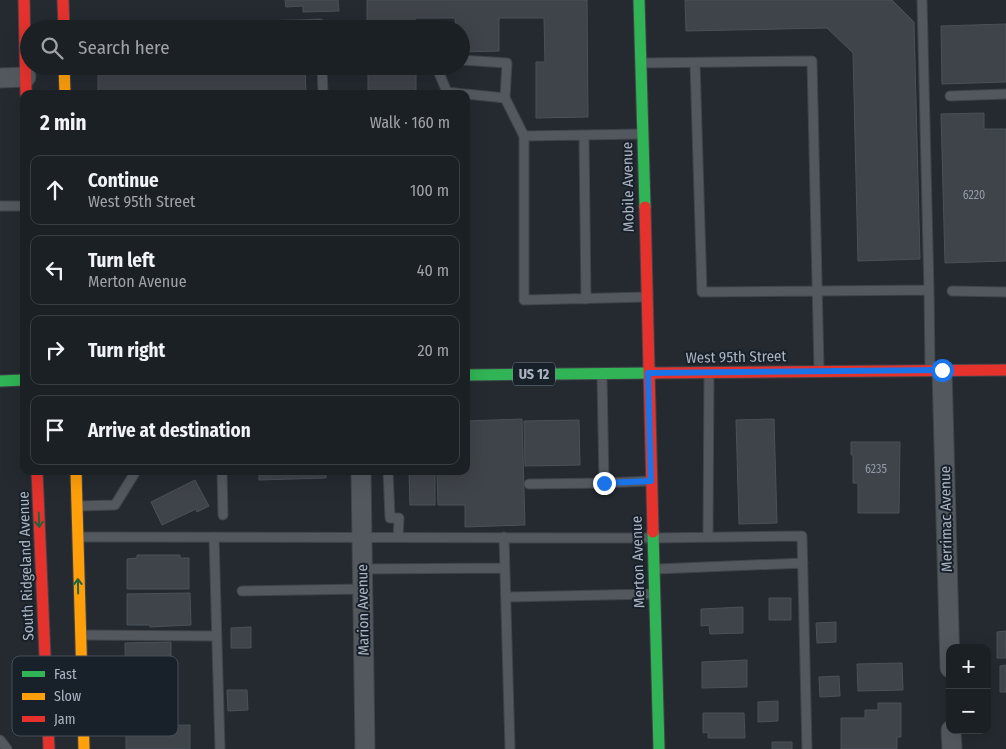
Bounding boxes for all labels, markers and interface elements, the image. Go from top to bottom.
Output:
search box [20,20,470,75]
icon: search [38,34,66,62]
text: Search here [78,36,170,59]
text: 2 min [40,110,87,136]
text: Walk · 160 m [370,113,450,132]
street label: Mobile Avenue [618,142,638,232]
text: Continue [88,169,159,192]
icon: ahead [41,176,69,204]
text: 100 m [410,181,449,200]
house number: 6220 [963,188,985,202]
text: West 95th Street [88,192,195,211]
text: Turn left [88,249,155,272]
icon: left [41,256,69,284]
text: 40 m [417,261,449,280]
text: Merton Avenue [88,272,187,291]
icon: right [41,336,69,364]
text: Turn right [88,339,165,362]
text: 20 m [418,341,449,360]
street label: West 95th Street [686,347,787,367]
route start [931,359,954,382]
road number: US 12 [513,362,555,386]
icon: arrive [41,416,69,444]
text: Arrive at destination [88,419,251,442]
house number: 6235 [865,462,888,476]
street label: Merrimac Avenue [936,466,956,572]
route end [593,472,616,495]
street label: South Ridgeland Avenue [14,491,38,641]
one-way arrow [35,512,44,528]
street label: Merton Avenue [627,516,649,608]
street label: Marion Avenue [353,564,373,656]
one-way arrow [73,578,83,594]
map controls [946,644,991,734]
button: + [946,644,991,689]
legend [12,656,178,736]
text: Fast [54,666,77,683]
text: Slow [54,688,81,705]
button: − [946,689,991,734]
text: Jam [54,711,75,728]

